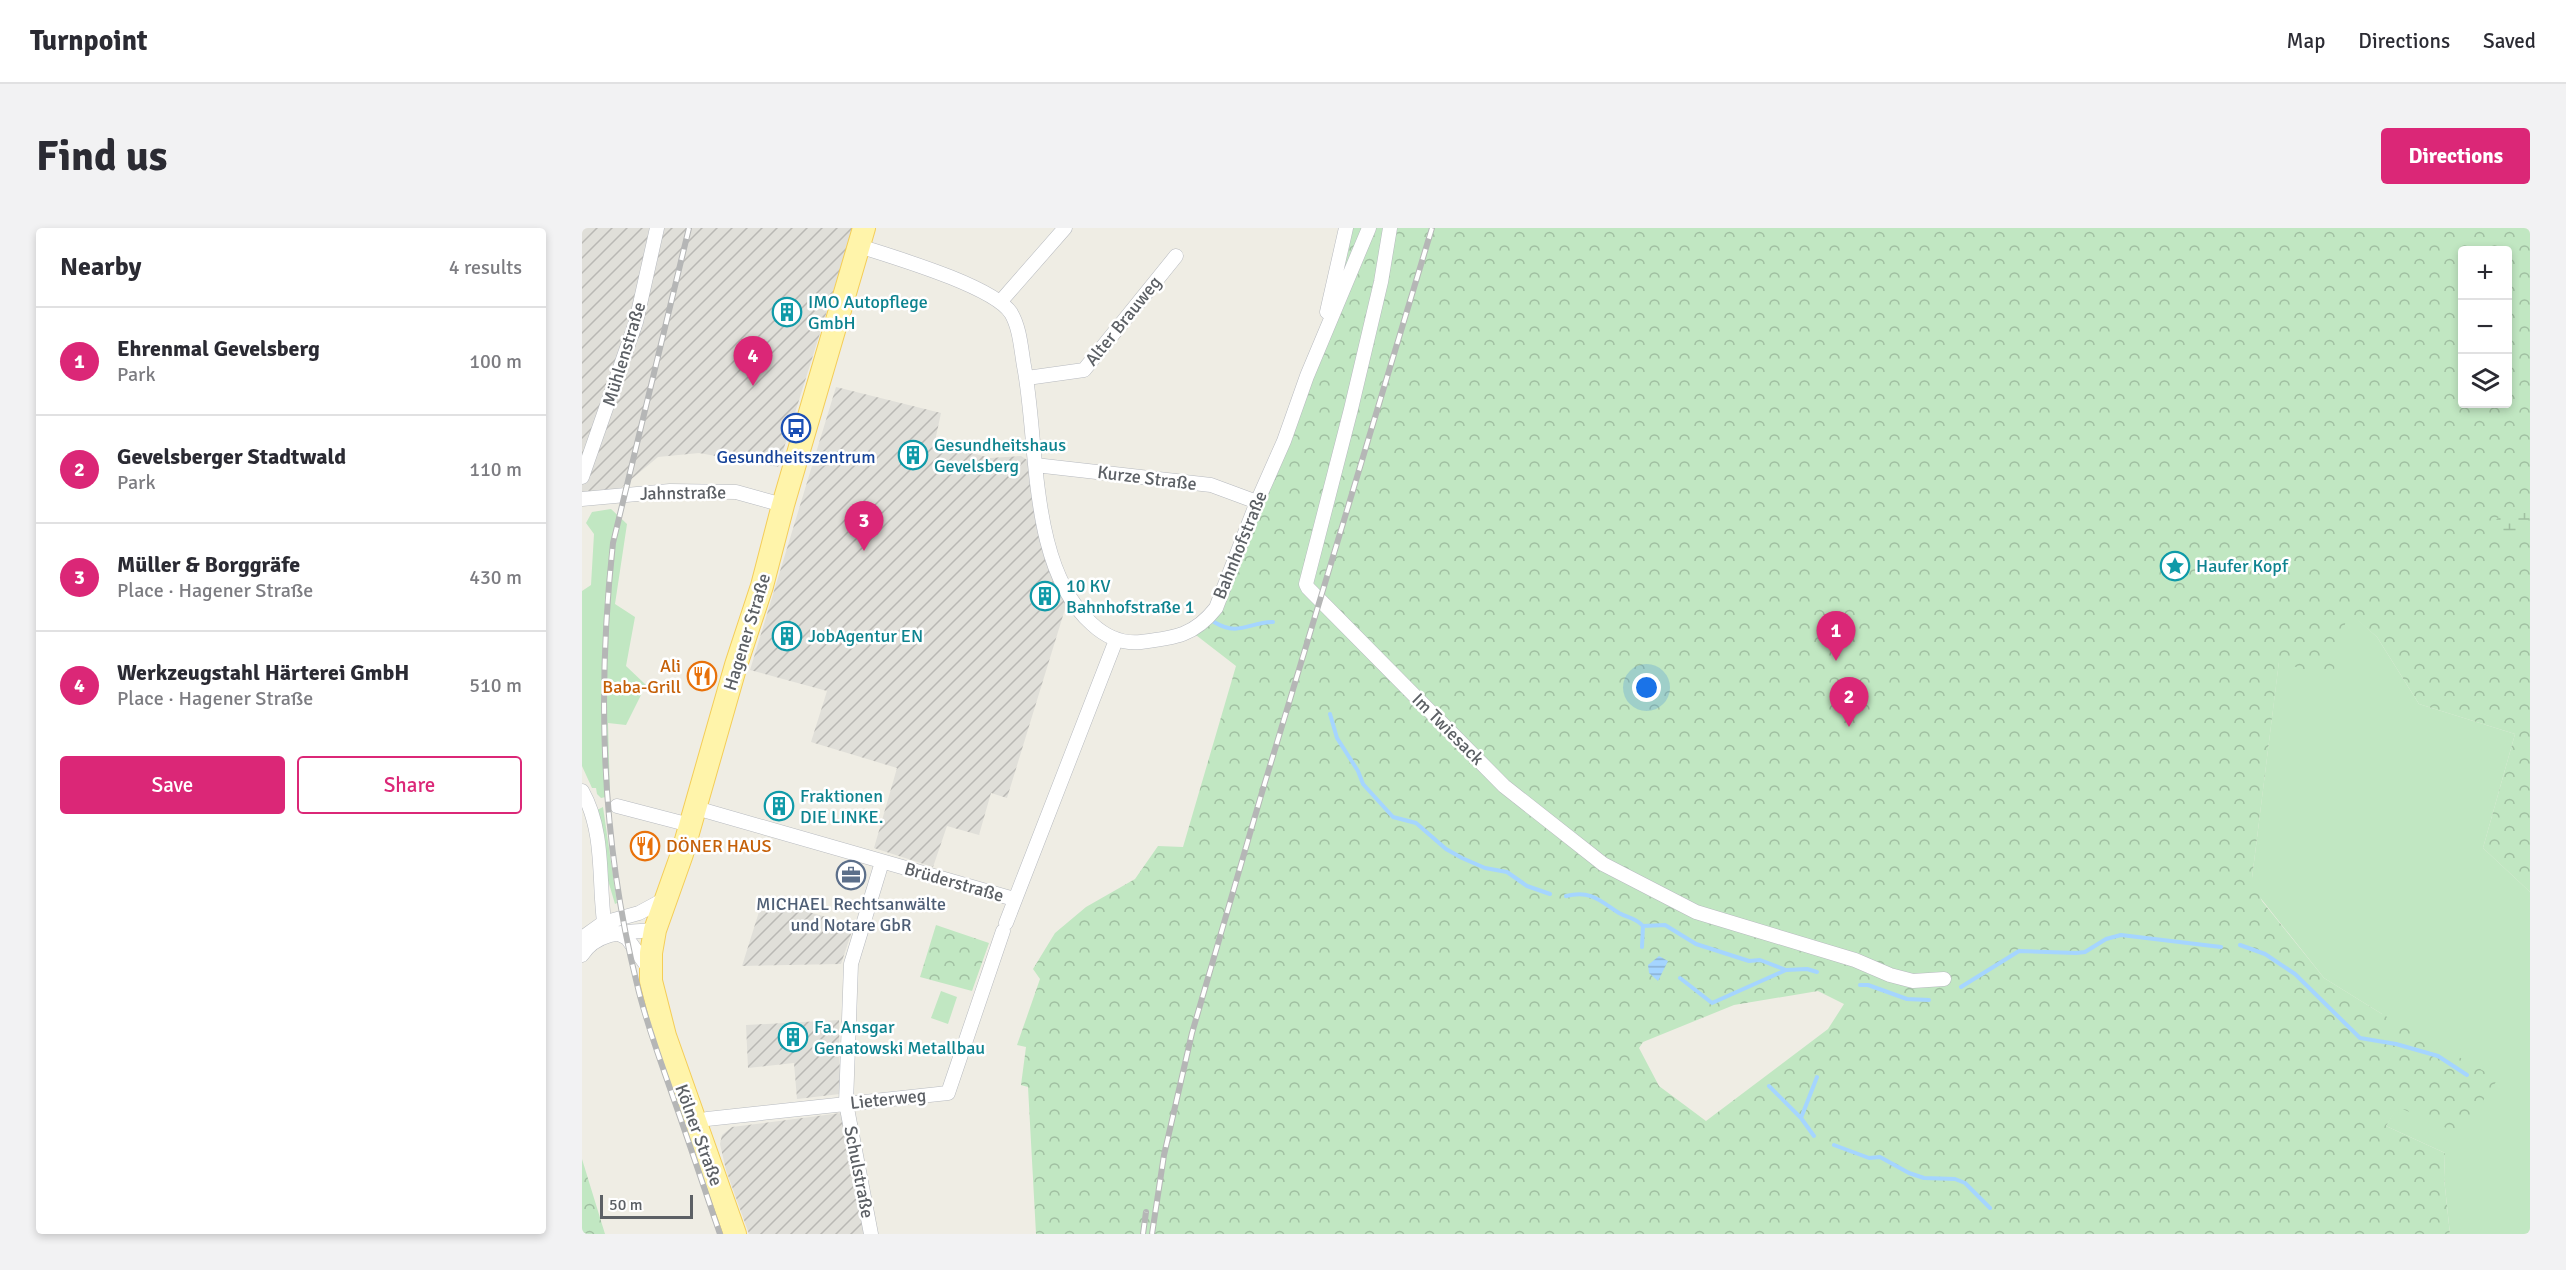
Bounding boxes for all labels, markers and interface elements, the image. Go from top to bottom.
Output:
text: Turnpoint [30,24,147,58]
text: Map [2287,28,2325,54]
text: Directions [2358,28,2450,54]
text: Saved [2483,28,2536,54]
button: Directions [2381,128,2530,184]
text: Find us [36,131,167,182]
map controls [2458,246,2512,408]
button: + [2458,246,2512,300]
text: Nearby [60,251,141,283]
text: 4 results [449,255,522,280]
street label: Alter Brauweg [1080,272,1166,370]
place label: IMO Autopflege GmbH [808,291,928,334]
building icon: IMO Autopflege GmbH [771,296,803,328]
street label: Mühlenstraße [598,299,650,409]
button: − [2458,300,2512,354]
text: Ehrenmal Gevelsberg [117,335,320,362]
pin: 4 [734,336,772,386]
text: 1 [74,349,85,374]
text: 100 m [469,349,522,374]
button: layers [2458,354,2512,408]
text: Park [117,362,155,387]
bus stop icon: Gesundheitszentrum [780,412,812,444]
place label: Gesundheitshaus Gevelsberg [934,434,1066,477]
building icon: Gesundheitshaus Gevelsberg [897,439,929,471]
text: Gevelsberger Stadtwald [117,443,346,470]
place label: Gesundheitszentrum [716,446,876,468]
text: 2 [74,457,85,482]
text: 110 m [469,457,522,482]
street label: Kurze Straße [1096,461,1198,495]
text: Park [117,470,155,495]
street label: Jahnstraße [640,481,726,505]
street label: Bahnhofstraße [1208,488,1272,602]
pin: 3 [844,502,884,551]
place icon: Haufer Kopf [2159,550,2191,582]
text: Müller & Borggräfe [117,551,300,578]
place label: Haufer Kopf [2196,555,2289,577]
text: 3 [74,565,85,590]
text: 430 m [469,565,522,590]
street label: Hagener Straße [719,571,775,693]
place label: 10 KV Bahnhofstraße 1 [1066,575,1194,618]
text: Place · Hagener Straße [117,578,313,603]
building icon: 10 KV Bahnhofstraße 1 [1029,580,1061,612]
pin: 1 [1816,612,1856,661]
building icon: JobAgentur EN [771,620,803,652]
place label: JobAgentur EN [808,625,923,647]
place label: Ali Baba-Grill [602,655,681,698]
text: Werkzeugstahl Härterei GmbH [117,659,409,686]
restaurant icon: Ali Baba-Grill [686,660,718,692]
text: 4 [74,673,85,698]
text: 510 m [469,673,522,698]
your location [1632,673,1661,702]
pin: 2 [1830,678,1868,727]
text: Place · Hagener Straße [117,686,313,711]
street label: Im Twiesack [1407,688,1489,770]
button: Save [60,756,285,814]
button: Share [297,756,522,814]
place label: Fraktionen DIE LINKE. [800,785,883,828]
building icon: Fraktionen DIE LINKE. [763,790,795,822]
restaurant icon: DÖNER HAUS [629,830,661,862]
place label: DÖNER HAUS [666,835,772,857]
street label: Brüderstraße [902,857,1006,907]
office icon: MICHAEL Rechtsanwälte und Notare GbR [835,859,867,891]
place label: MICHAEL Rechtsanwälte und Notare GbR [756,893,946,936]
place label: Fa. Ansgar Genatowski Metallbau [814,1016,985,1059]
building icon: Fa. Ansgar Genatowski Metallbau [777,1021,809,1053]
street label: Kölner Straße [670,1081,728,1189]
street label: Lieterweg [849,1084,927,1114]
street label: Schulstraße [839,1124,879,1220]
scale bar [600,1192,693,1220]
text: 50 m [609,1195,643,1215]

